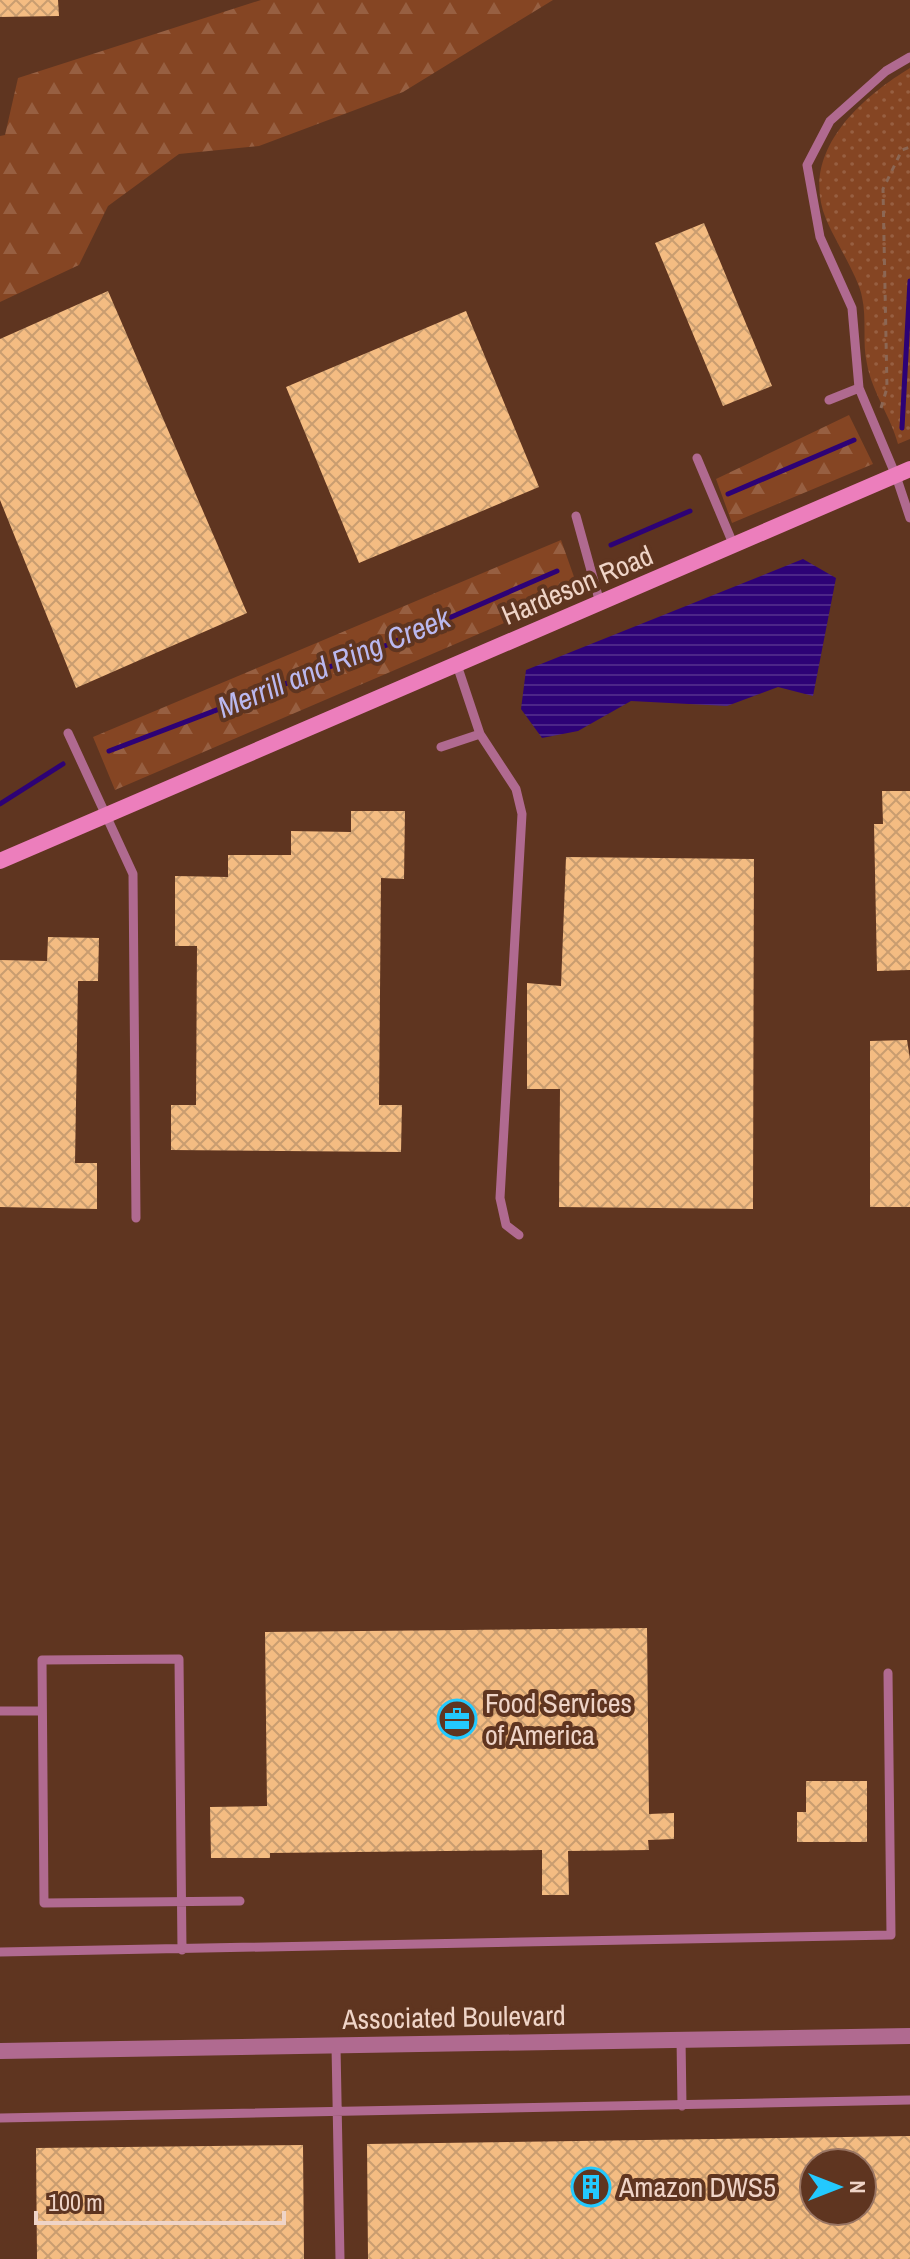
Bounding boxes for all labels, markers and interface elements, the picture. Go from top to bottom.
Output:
street label: Hardeson Road [496,536,658,634]
water label: Merrill and Ring Creek [211,597,457,727]
place label: Food Services of America [485,1684,632,1754]
office icon: Food Services of America [436,1698,478,1740]
street label: Associated Boulevard [341,1996,566,2038]
north arrow [798,2147,878,2227]
building icon: Amazon DWS5 [570,2166,612,2208]
place label: Amazon DWS5 [618,2168,776,2206]
scale bar [36,2175,284,2225]
text: N [843,2180,873,2194]
text: 100 m [48,2186,103,2218]

